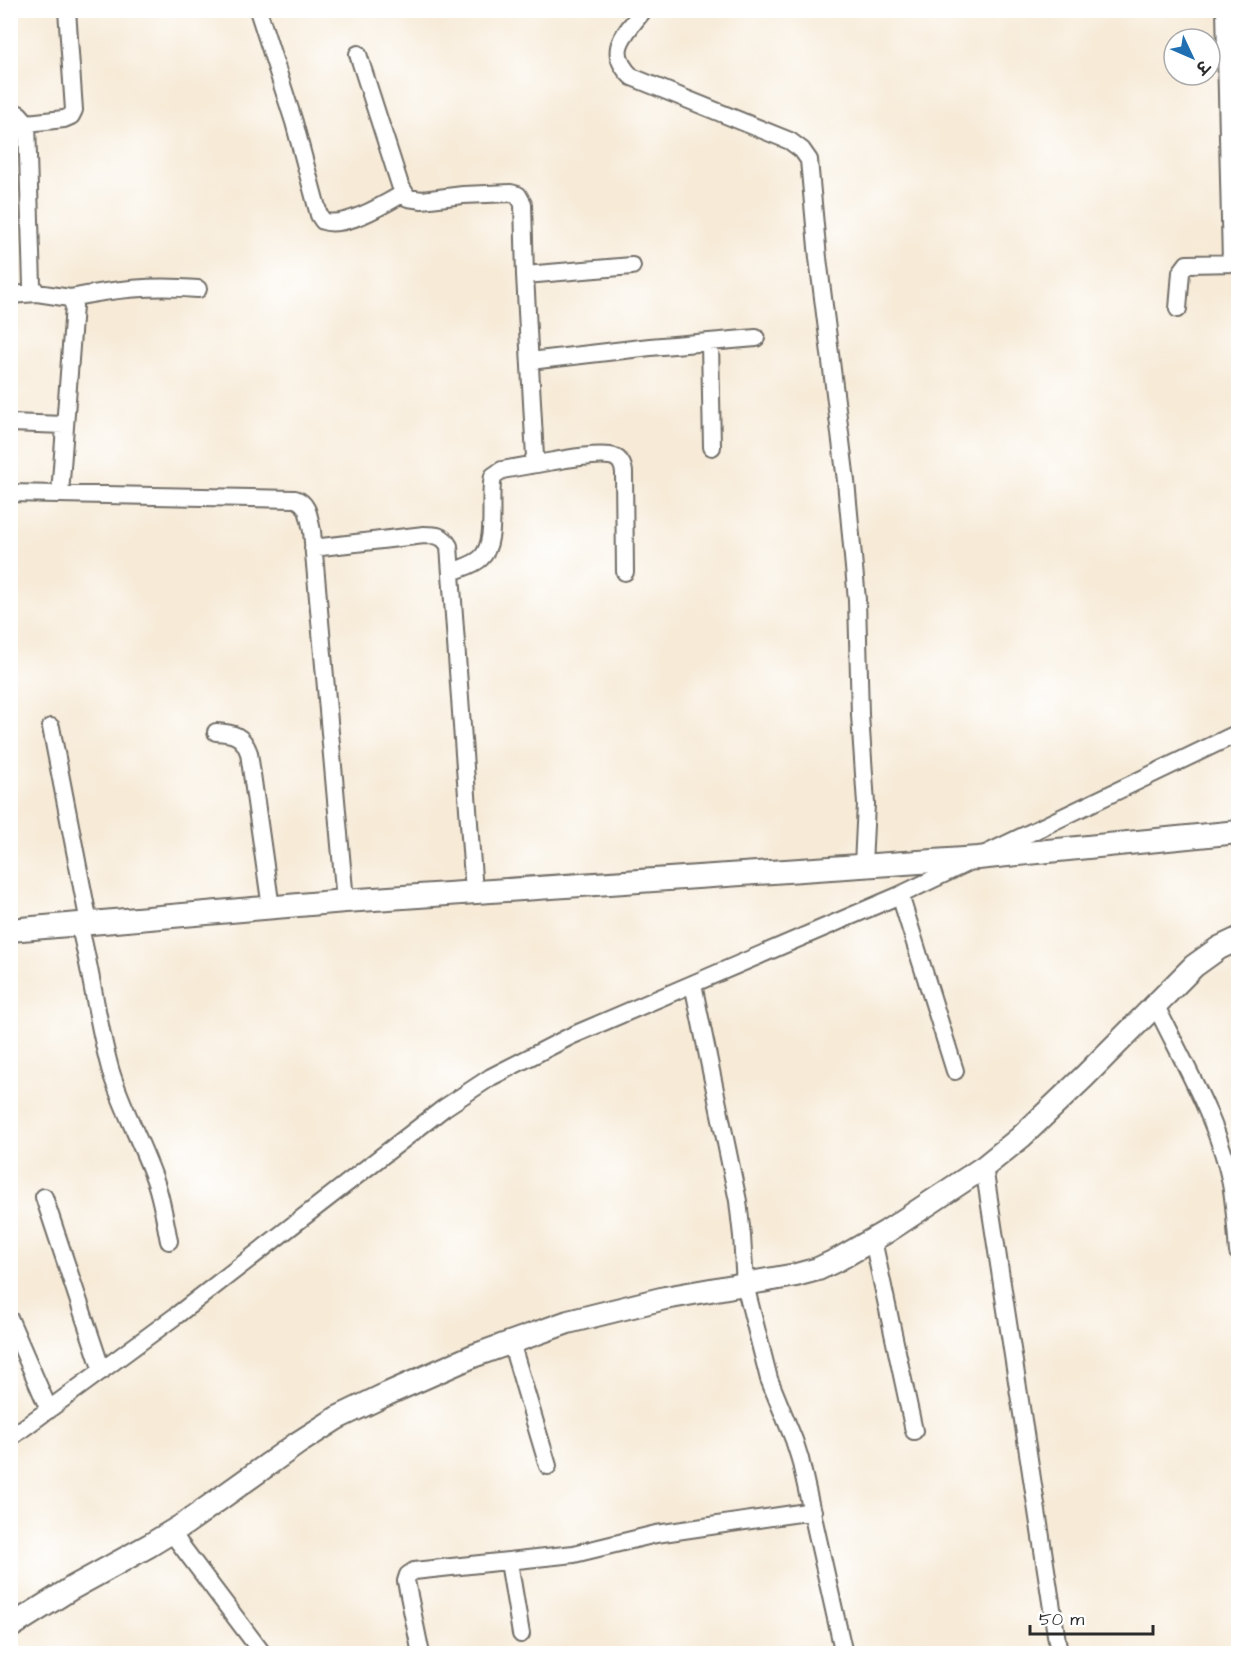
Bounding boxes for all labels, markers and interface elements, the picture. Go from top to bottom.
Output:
north arrow [1162,27,1222,87]
text: उ [1190,54,1215,79]
scale bar [1030,1598,1153,1636]
text: 50 m [1039,1607,1084,1632]

